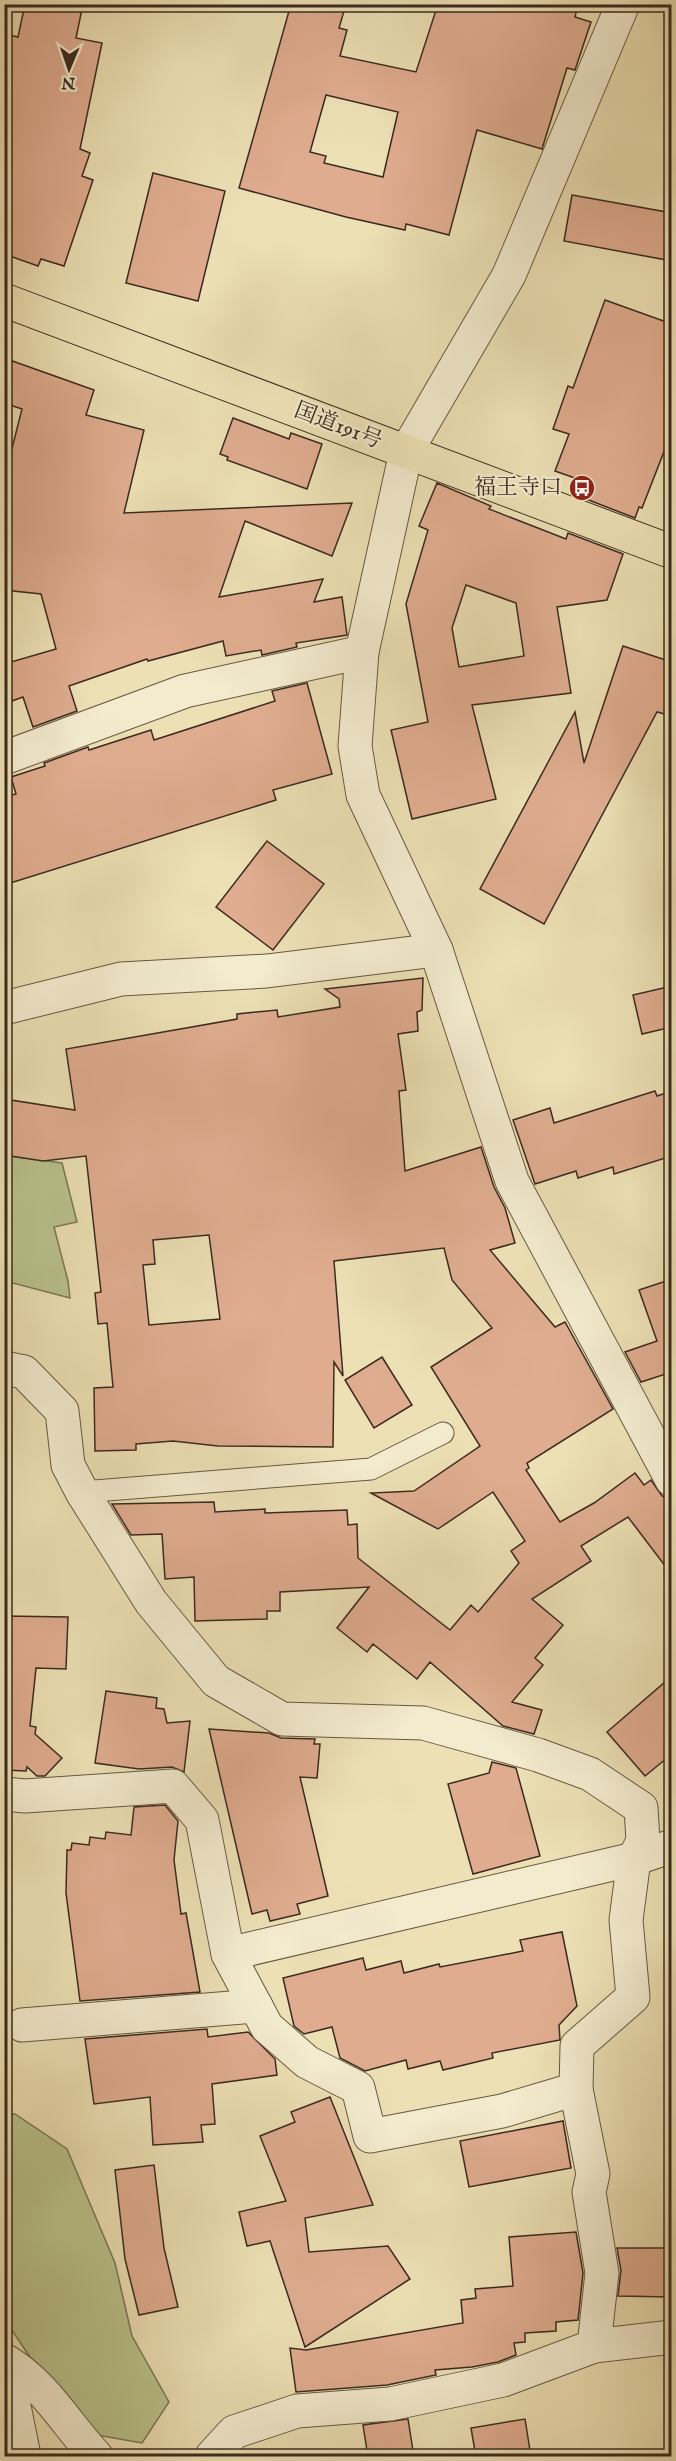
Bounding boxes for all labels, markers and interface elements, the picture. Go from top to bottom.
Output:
north arrow [39,39,99,99]
text: N [61,72,77,92]
street label: 国道191号 [290,396,386,456]
bus stop icon: 福王寺口 [567,473,597,503]
place label: 福王寺口 [474,474,562,502]

